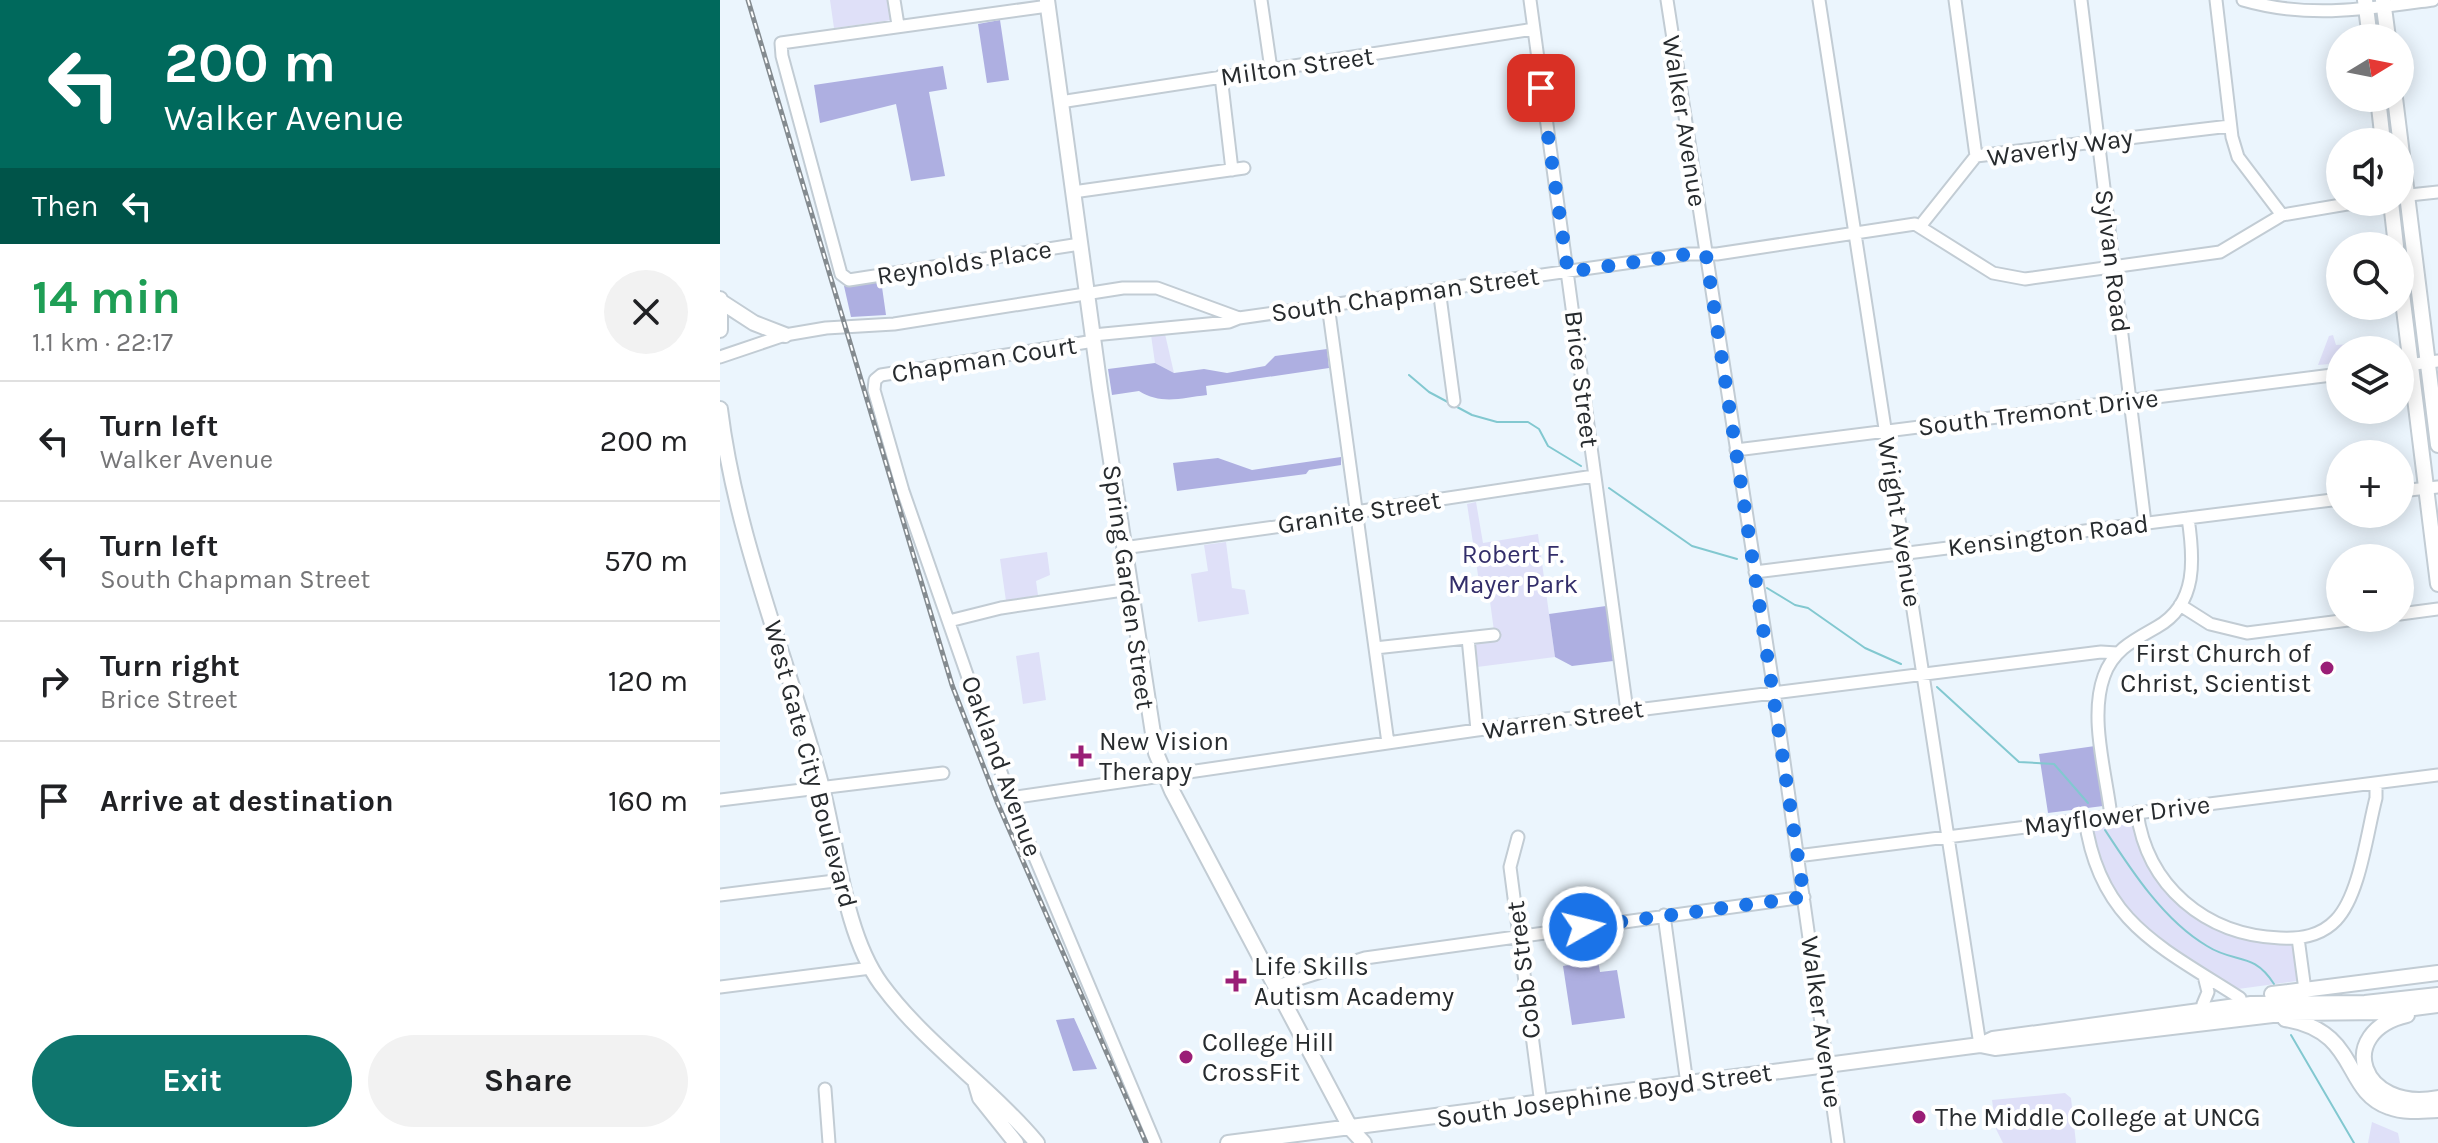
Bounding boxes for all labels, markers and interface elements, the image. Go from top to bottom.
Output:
north arrow [2326,24,2414,112]
map controls [2326,24,2414,632]
text: 200 m [164,30,336,95]
icon: left [32,32,136,136]
street label: Walker Avenue [1656,33,1713,209]
street label: Milton Street [1219,40,1376,93]
pin [1507,54,1575,122]
icon: arrive [1519,66,1563,110]
text: Walker Avenue [164,97,404,139]
street label: Waverly Way [1985,122,2135,173]
button: sound [2326,128,2414,216]
icon: left [115,184,159,228]
text: Then [32,188,99,224]
street label: Sylvan Road [2088,188,2137,335]
button: search [2326,232,2414,320]
street label: Reynolds Place [874,233,1054,292]
street label: South Chapman Street [1269,260,1541,329]
text: 14 min [32,269,181,325]
button: close [604,270,688,354]
street label: Brice Street [1558,309,1605,449]
text: 1.1 km · 22:17 [32,327,173,358]
street label: Chapman Court [889,330,1079,389]
button: layers [2326,336,2414,424]
street label: South Tremont Drive [1916,382,2160,443]
text: Turn left [100,408,218,444]
icon: left [32,419,76,463]
text: 200 m [600,423,688,459]
street label: Wright Avenue [1871,435,1928,609]
button: + [2326,440,2414,528]
text: Walker Avenue [100,444,273,475]
street label: Spring Garden Street [1096,463,1161,712]
street label: Granite Street [1275,484,1443,541]
street label: Kensington Road [1946,508,2150,563]
text: Turn left [100,528,218,564]
icon: left [32,539,76,583]
park label: Robert F. Mayer Park [1448,539,1578,600]
text: 570 m [604,543,688,579]
button: − [2326,544,2414,632]
text: South Chapman Street [100,564,370,595]
street label: West Gate City Boulevard [757,617,864,911]
place label: First Church of Christ, Scientist [2120,638,2312,699]
text: Turn right [100,648,240,684]
icon: right [32,659,76,703]
marker: First Church of Christ, Scientist [2318,659,2336,677]
text: 120 m [608,663,688,699]
street label: Oakland Avenue [954,672,1049,861]
text: Brice Street [100,684,238,715]
street label: Warren Street [1481,693,1646,746]
place label: New Vision Therapy [1099,726,1229,787]
marker: New Vision Therapy [1070,745,1092,767]
icon: arrive [32,779,76,823]
text: Arrive at destination [100,783,394,819]
text: 160 m [608,783,688,819]
street label: Mayflower Drive [2022,789,2212,842]
position arrow [1541,885,1625,969]
street label: Cobb Street [1500,899,1547,1041]
street label: Walker Avenue [1794,934,1849,1110]
place label: Life Skills Autism Academy [1254,951,1454,1012]
marker: Life Skills Autism Academy [1225,970,1247,992]
place label: College Hill CrossFit [1202,1027,1334,1088]
button: Exit [32,1035,352,1127]
button: Share [368,1035,688,1127]
marker: College Hill CrossFit [1177,1048,1195,1066]
street label: South Josephine Boyd Street [1434,1057,1774,1134]
place label: The Middle College at UNCG [1935,1102,2261,1133]
marker: The Middle College at UNCG [1910,1108,1928,1126]

